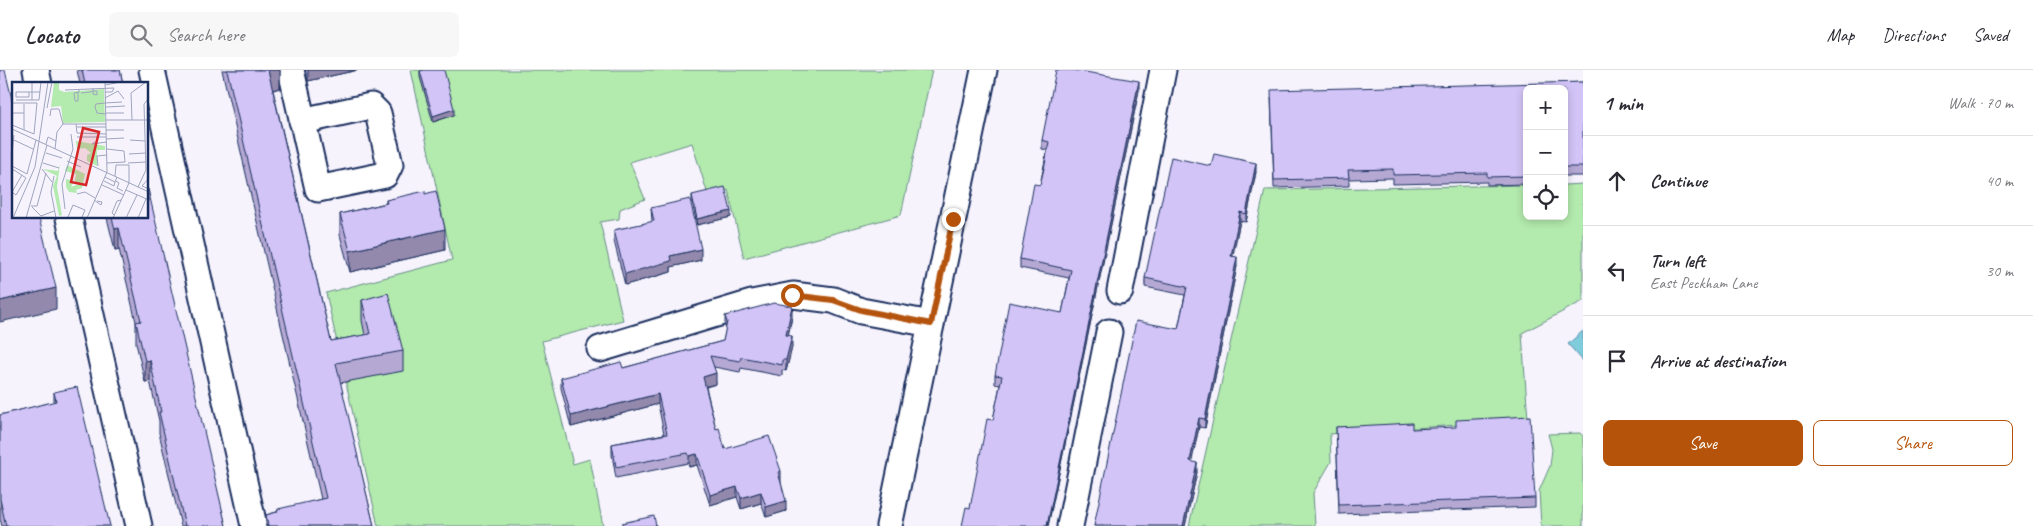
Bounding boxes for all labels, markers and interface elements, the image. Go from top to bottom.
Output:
search box [109,12,459,57]
text: Locato [25,20,79,50]
icon: search [127,21,155,49]
text: Search here [167,23,245,47]
text: Map [1827,24,1854,46]
text: Directions [1882,24,1945,46]
text: Saved [1973,24,2008,46]
inset map [12,82,149,219]
map controls [1523,85,1568,220]
button: + [1523,85,1568,130]
text: 1 min [1603,90,1643,116]
text: Walk · 70 m [1948,93,2013,113]
button: − [1523,130,1568,175]
icon: ahead [1603,167,1631,195]
text: Continue [1650,169,1707,193]
text: 40 m [1986,171,2013,191]
button: locate [1523,175,1568,220]
route end [942,208,965,231]
text: Turn left [1650,249,1705,273]
icon: left [1603,257,1631,285]
text: 30 m [1986,261,2013,281]
text: East Peckham Lane [1650,273,1757,293]
route start [781,284,804,307]
icon: arrive [1603,347,1631,375]
text: Arrive at destination [1650,349,1786,373]
button: Save [1603,420,1803,466]
button: Share [1813,420,2013,466]

